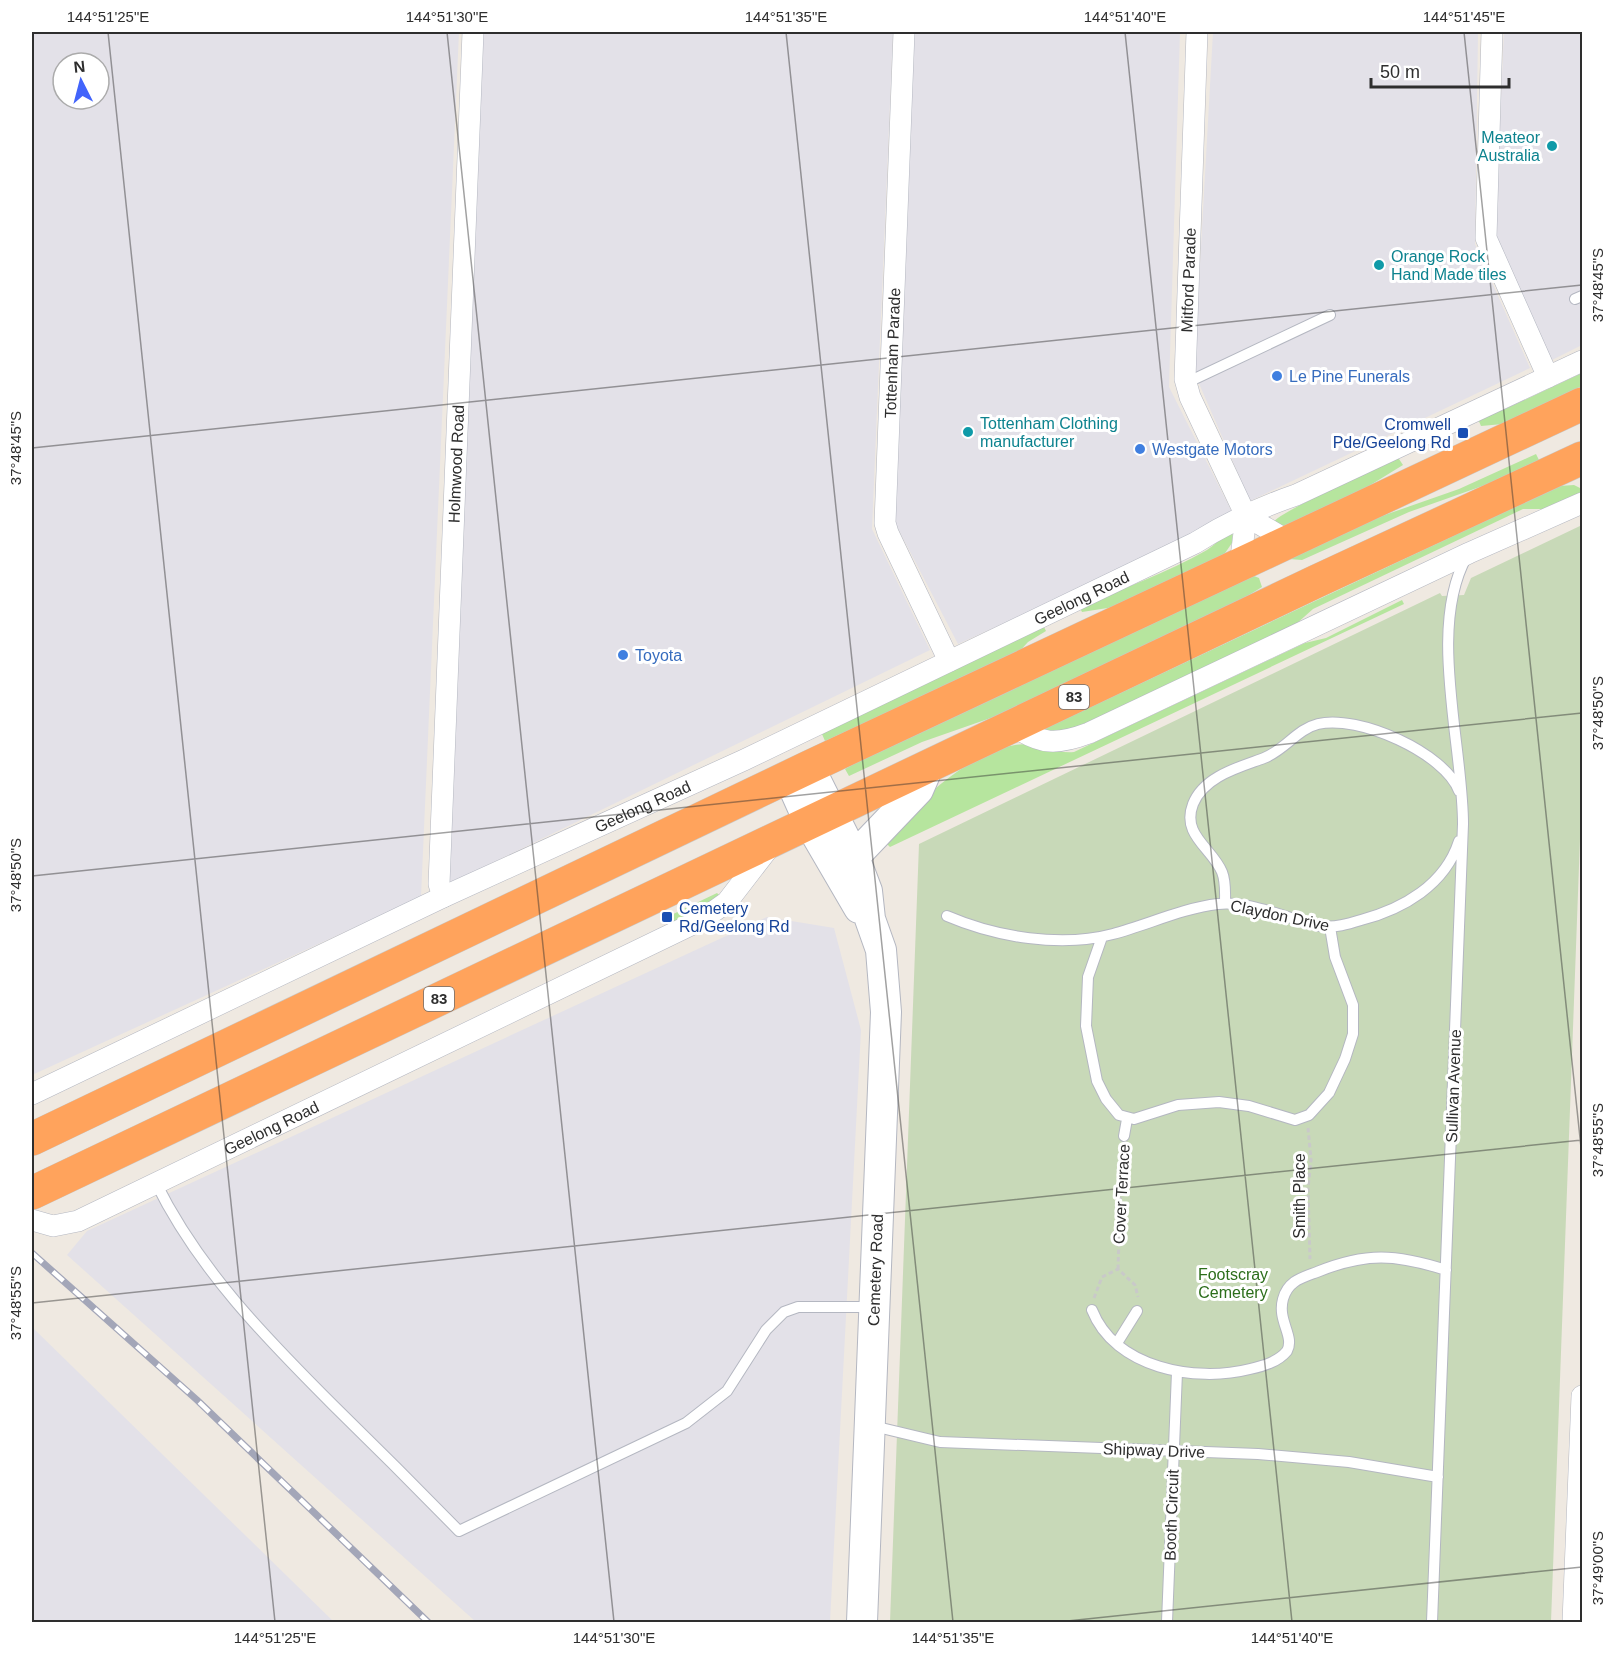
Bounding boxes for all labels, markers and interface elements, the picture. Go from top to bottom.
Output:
text: 144°51'25"E [67,8,149,25]
text: 144°51'30"E [406,8,488,25]
text: 144°51'35"E [745,8,827,25]
text: 144°51'40"E [1084,8,1166,25]
text: 144°51'45"E [1423,8,1505,25]
north arrow [51,51,111,111]
scale bar [1371,51,1509,89]
text: N [73,58,86,76]
text: 50 m [1380,62,1420,82]
place label: Meateor Australia [1478,129,1541,164]
marker: Meateor Australia [1545,139,1559,153]
street label: Mitford Parade [1178,227,1199,333]
place label: Orange Rock Hand Made tiles [1391,248,1507,283]
text: 37°48'45"S [1589,248,1606,322]
marker: Orange Rock Hand Made tiles [1372,258,1386,272]
street label: Tottenham Parade [882,287,903,419]
place label: Le Pine Funerals [1289,368,1410,385]
marker: Le Pine Funerals [1270,369,1284,383]
street label: Holmwood Road [445,404,467,523]
text: 37°48'45"S [7,411,24,485]
place label: Tottenham Clothing manufacturer [980,415,1118,450]
place label: Cromwell Pde/Geelong Rd [1333,416,1451,451]
marker: Tottenham Clothing manufacturer [961,425,975,439]
marker: Cromwell Pde/Geelong Rd [1456,426,1470,440]
place label: Westgate Motors [1152,441,1273,458]
marker: Westgate Motors [1133,442,1147,456]
street label: Geelong Road [1031,568,1132,628]
place label: Toyota [635,647,682,664]
marker: Toyota [616,648,630,662]
text: 37°48'50"S [1589,676,1606,750]
road number: 83 [1059,685,1089,709]
street label: Geelong Road [592,778,693,836]
text: 37°48'50"S [7,838,24,912]
street label: Claydon Drive [1229,897,1331,934]
place label: Cemetery Rd/Geelong Rd [679,900,789,935]
marker: Cemetery Rd/Geelong Rd [660,910,674,924]
road number: 83 [424,987,454,1011]
street label: Sullivan Avenue [1443,1029,1464,1143]
street label: Geelong Road [221,1098,322,1158]
text: 37°48'55"S [1589,1103,1606,1177]
street label: Cover Terrace [1110,1143,1133,1244]
street label: Smith Place [1291,1153,1308,1239]
street label: Cemetery Road [865,1214,886,1326]
text: 37°48'55"S [7,1266,24,1340]
park label: Footscray Cemetery [1198,1266,1268,1301]
street label: Shipway Drive [1103,1440,1205,1461]
street label: Booth Circuit [1161,1468,1182,1561]
text: 37°49'00"S [1589,1531,1606,1605]
text: 144°51'25"E [234,1629,316,1646]
text: 144°51'30"E [573,1629,655,1646]
text: 144°51'35"E [912,1629,994,1646]
text: 144°51'40"E [1251,1629,1333,1646]

